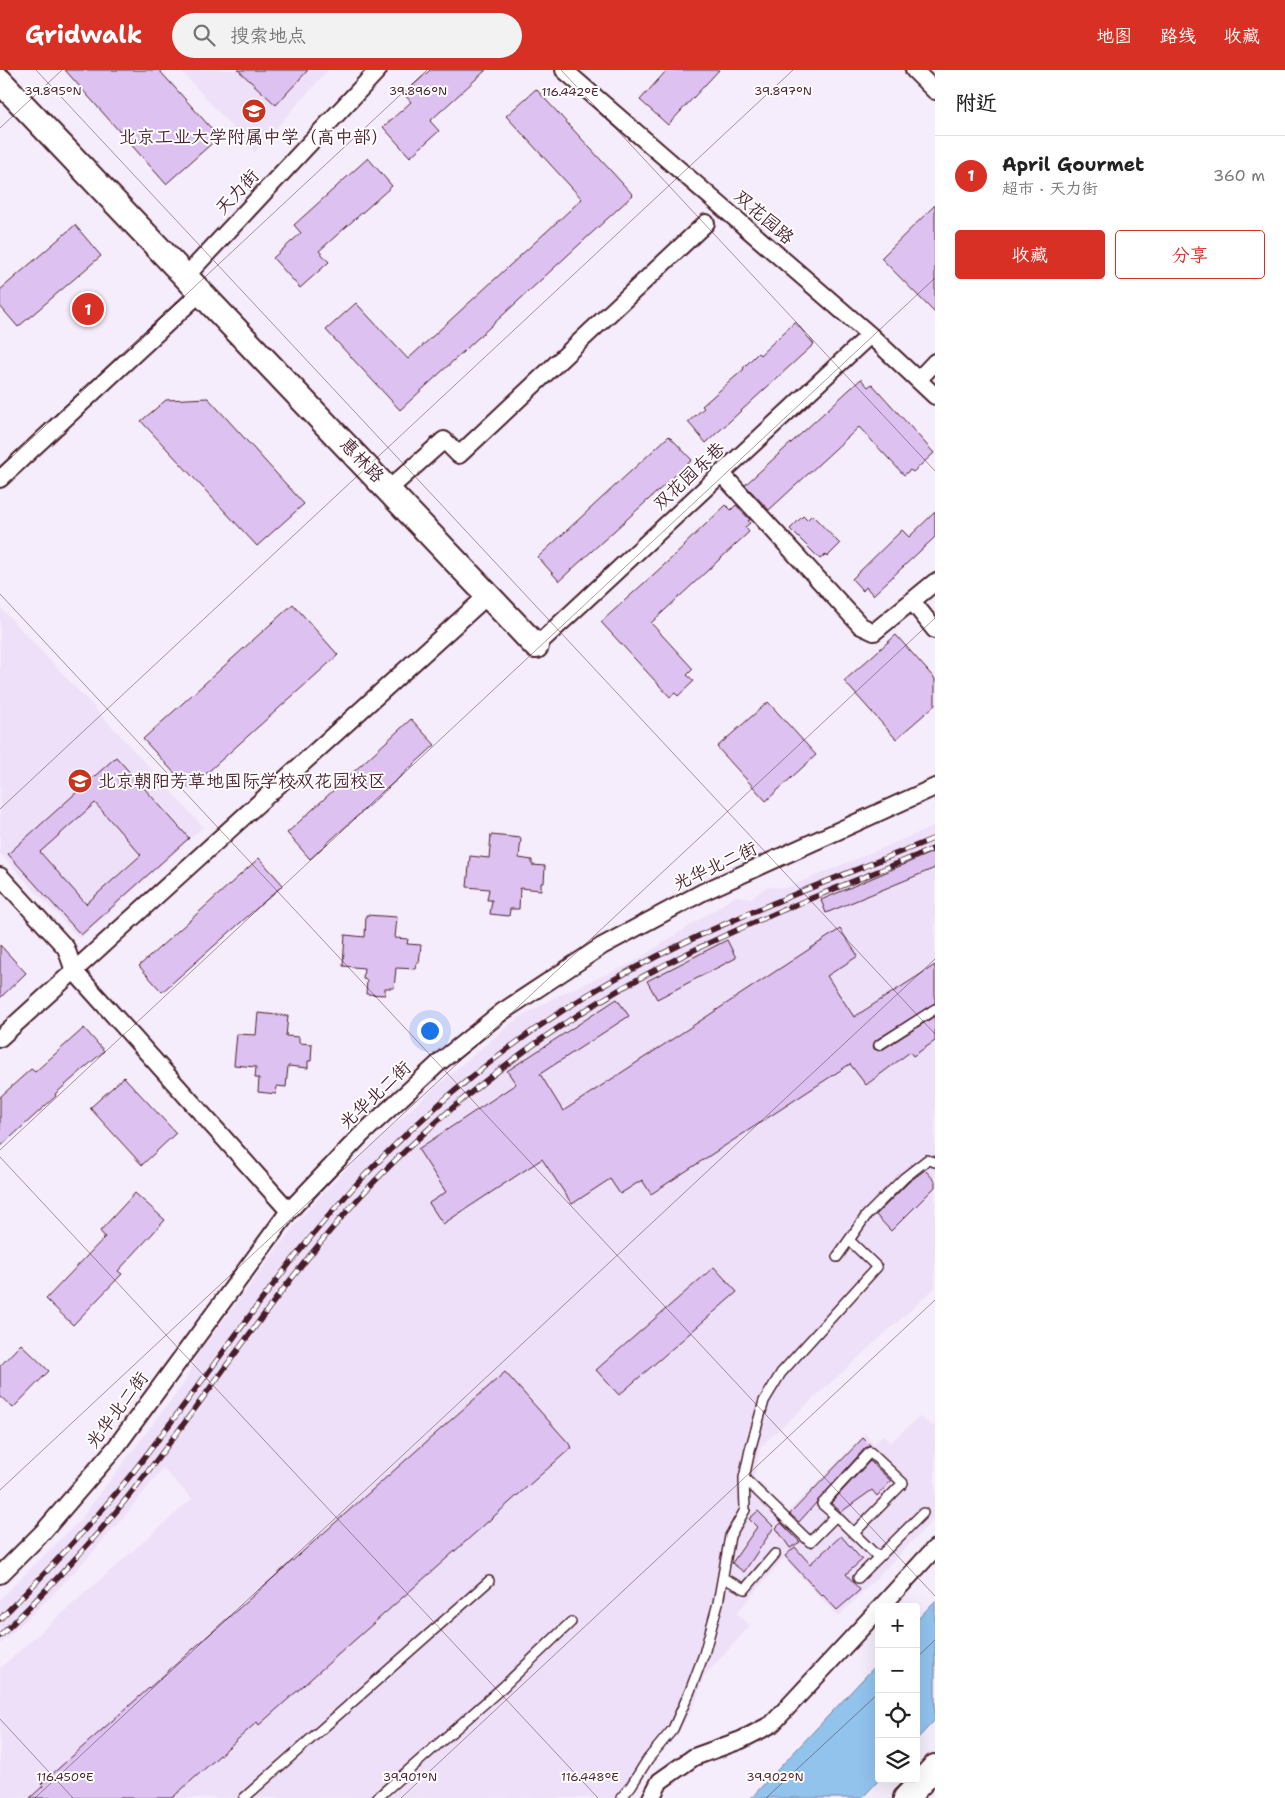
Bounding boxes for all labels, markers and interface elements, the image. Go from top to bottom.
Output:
search box [172,13,522,58]
text: Gridwalk [25,19,142,51]
icon: search [190,21,218,49]
text: 搜索地点 [230,23,306,48]
text: 地图 [1096,24,1132,48]
text: 路线 [1160,24,1196,48]
text: 收藏 [1224,24,1260,48]
text: 39.895°N [24,83,82,99]
text: 39.896°N [389,83,447,99]
text: 39.897°N [754,83,812,99]
text: 116.442°E [541,84,599,100]
text: 附近 [955,89,997,117]
school or university icon: 北京工业大学附属中学（高中部） [241,98,267,124]
place label: 北京工业大学附属中学（高中部） [119,125,389,149]
text: April Gourmet [1002,152,1144,177]
street label: 天力街 [210,164,264,220]
text: 1 [967,165,975,186]
text: 360 m [1213,165,1265,186]
text: 超市 · 天力街 [1002,178,1097,199]
street label: 双花园路 [729,184,799,250]
button: 收藏 [955,230,1105,279]
button: 分享 [1115,230,1265,279]
pin: 1 [72,290,104,328]
street label: 惠林路 [335,432,389,488]
street label: 双花园东巷 [648,437,730,515]
school or university icon: 北京朝阳芳草地国际学校双花园校区 [67,768,93,794]
place label: 北京朝阳芳草地国际学校双花园校区 [98,769,386,793]
street label: 光华北二街 [669,836,761,896]
your location [417,1018,443,1044]
street label: 光华北二街 [334,1056,416,1134]
street label: 光华北二街 [80,1367,154,1453]
map controls [875,1603,920,1783]
button: + [875,1603,920,1648]
button: − [875,1648,920,1693]
button: locate [875,1693,920,1738]
button: layers [875,1738,920,1783]
text: 116.450°E [37,1769,93,1785]
text: 39.901°N [383,1769,437,1785]
text: 116.448°E [561,1769,619,1785]
text: 39.902°N [746,1769,804,1785]

